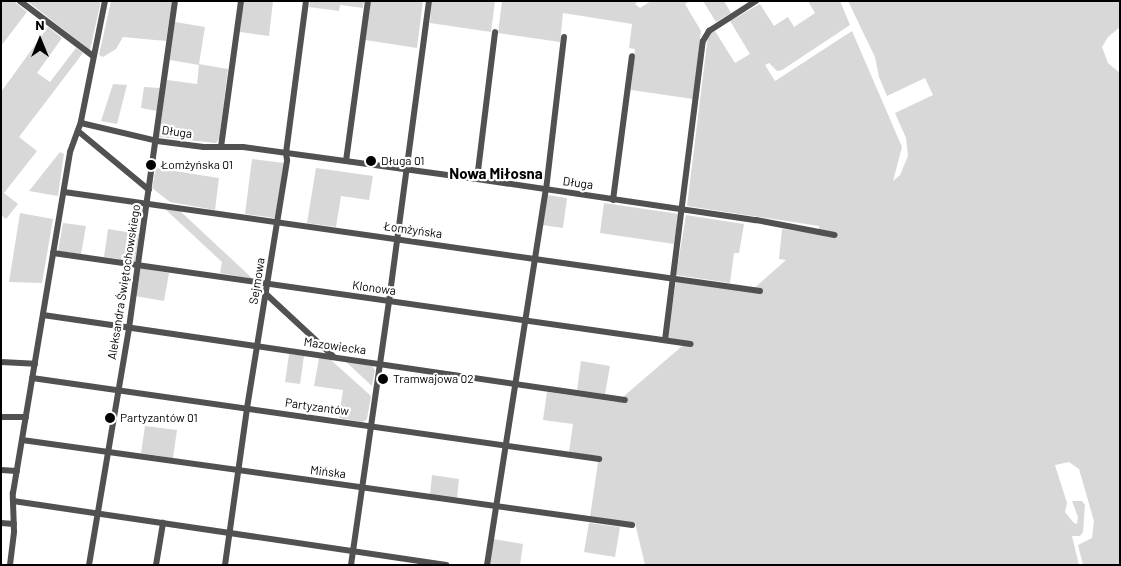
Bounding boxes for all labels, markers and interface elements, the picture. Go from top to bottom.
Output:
north arrow [15,15,65,65]
text: N [35,16,45,33]
street label: Długa [161,123,193,141]
place label: Długa 01 [381,154,425,168]
marker: Długa 01 [365,155,377,167]
place label: Łomżyńska 01 [161,158,233,172]
marker: Łomżyńska 01 [145,159,157,171]
district label: Nowa Miłosna [449,165,543,183]
street label: Długa [562,174,594,192]
street label: Aleksandra Świętochowskiego [105,203,143,361]
street label: Łomżyńska [383,219,443,241]
street label: Sejmowa [246,257,268,305]
street label: Klonowa [351,278,397,298]
street label: Mazowiecka [303,335,367,357]
place label: Tramwajowa 02 [393,372,474,386]
marker: Tramwajowa 02 [377,373,389,385]
street label: Partyzantów [284,395,350,419]
place label: Partyzantów 01 [120,411,198,425]
marker: Partyzantów 01 [104,412,116,424]
street label: Mińska [309,463,347,481]

